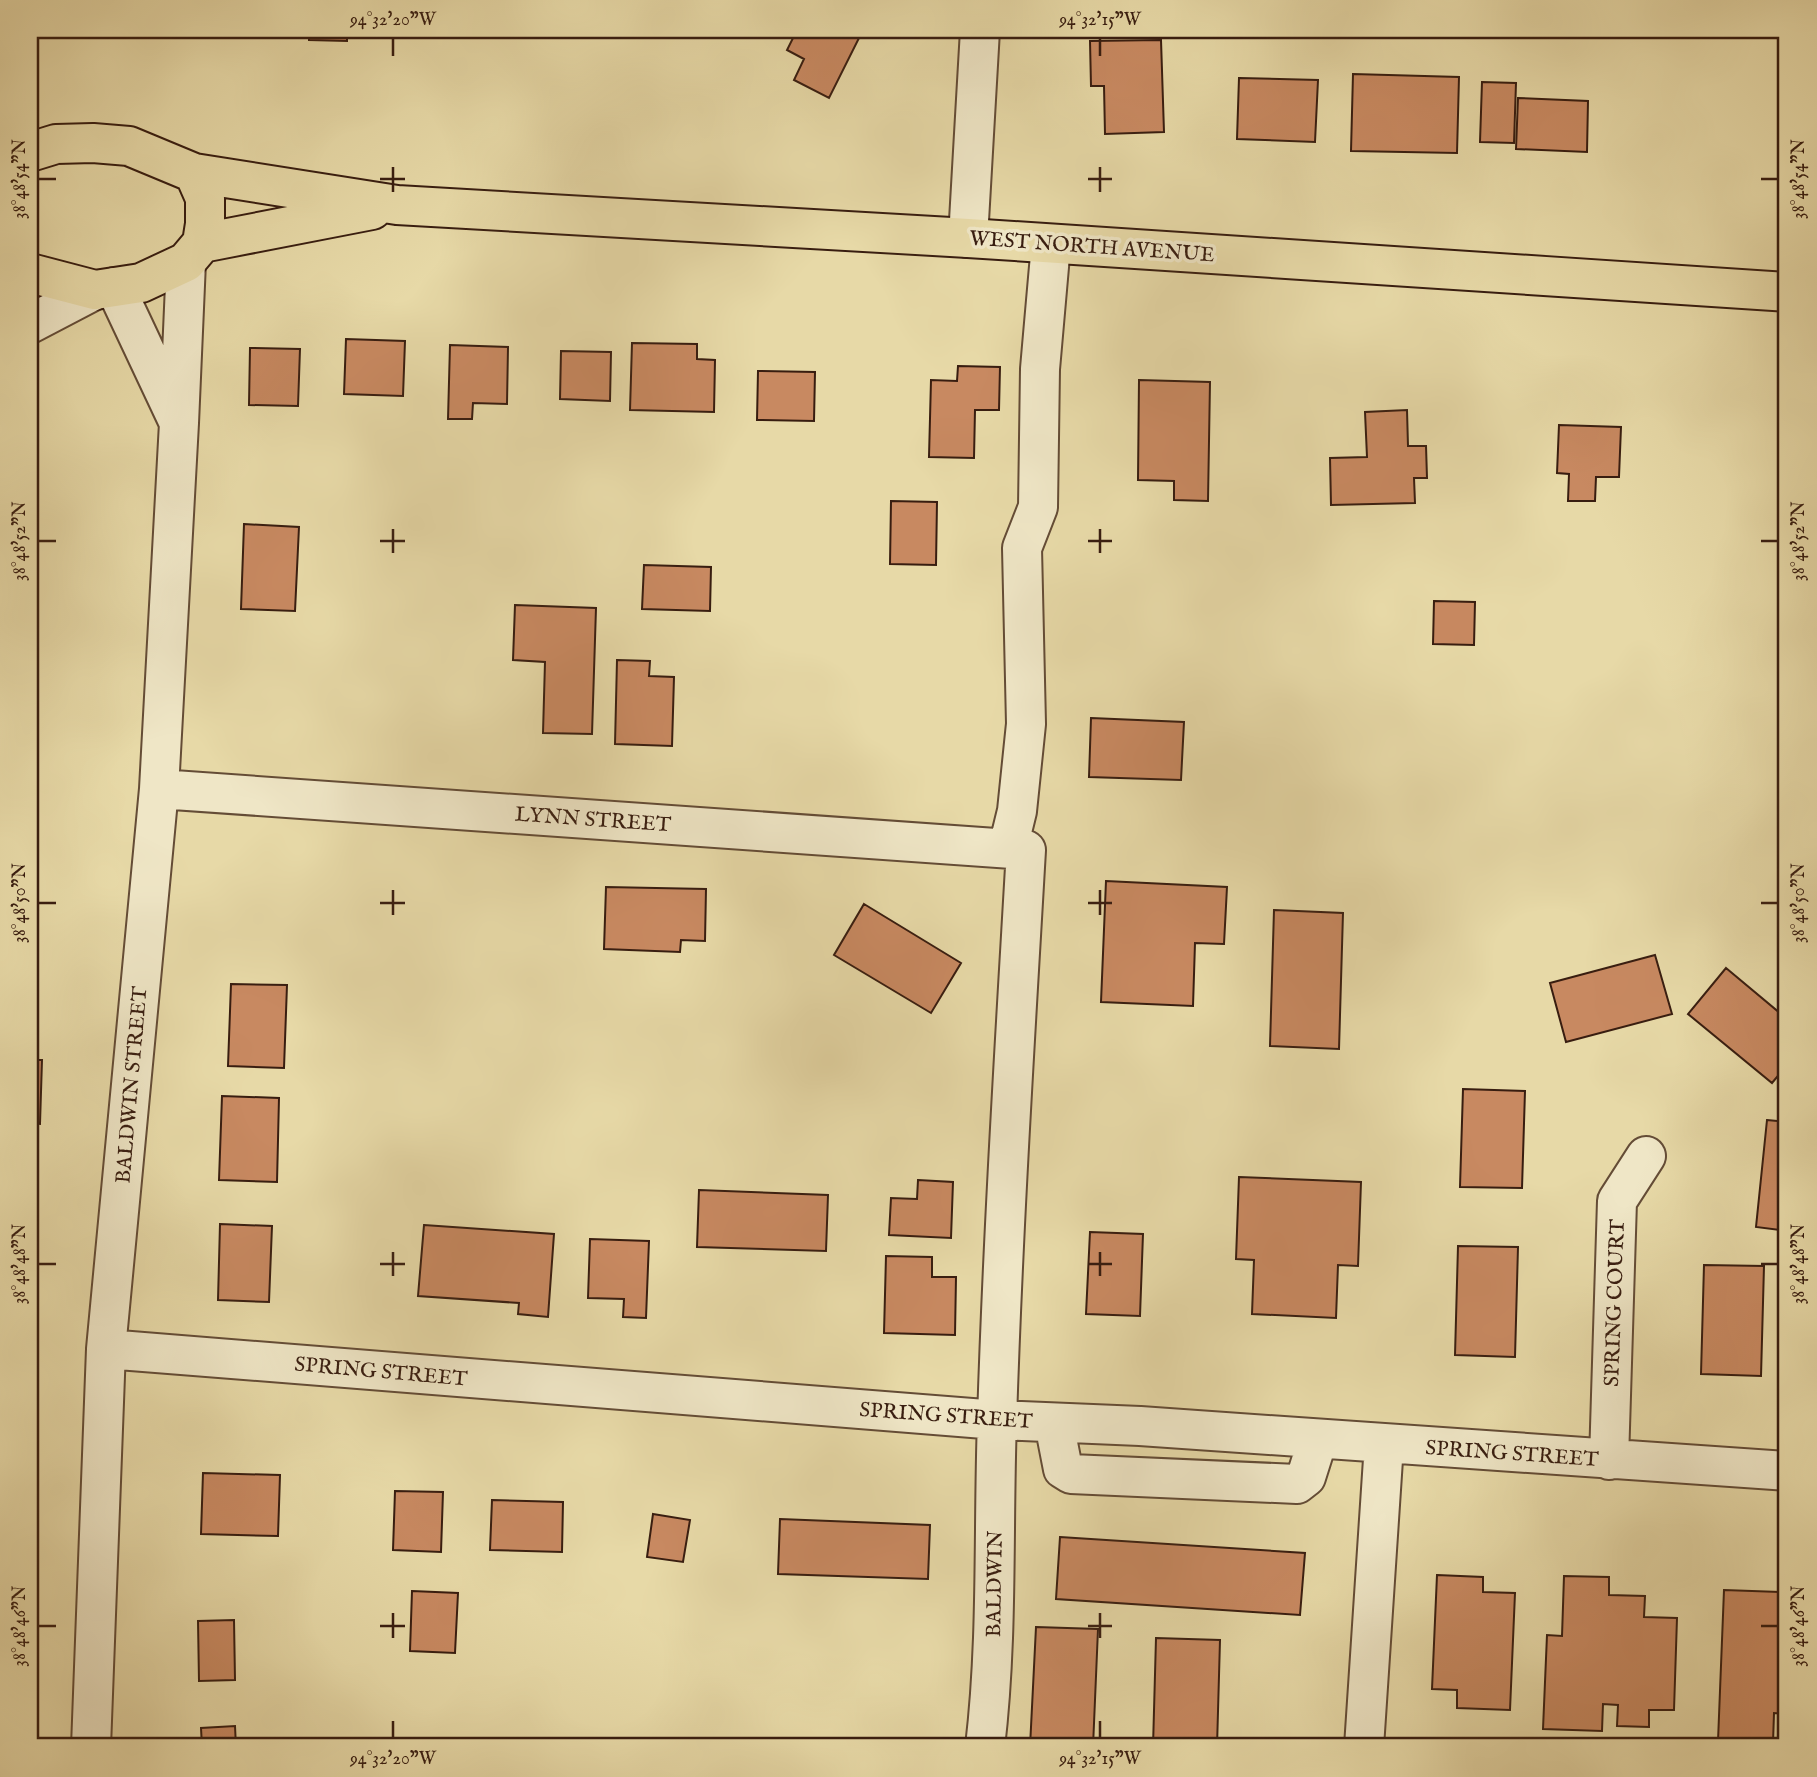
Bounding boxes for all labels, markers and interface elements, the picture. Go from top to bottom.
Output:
text: 94°32'20"W [349,9,437,32]
text: 94°32'15"W [1058,9,1142,32]
text: 38°48'54"N [9,139,32,219]
text: 38°48'54"N [1788,139,1811,219]
street label: WEST NORTH AVENUE [968,225,1215,270]
text: 38°48'52"N [9,501,32,581]
text: 38°48'52"N [1788,501,1811,581]
street label: LYNN STREET [514,802,672,839]
text: 38°48'50"N [9,863,32,943]
text: 38°48'50"N [1788,863,1811,943]
street label: BALDWIN STREET [110,985,155,1185]
street label: SPRING COURT [1599,1218,1632,1387]
text: 38°48'48"N [9,1223,32,1304]
text: 38°48'48"N [1788,1223,1811,1304]
street label: SPRING STREET [293,1351,469,1394]
street label: SPRING STREET [859,1397,1034,1436]
street label: SPRING STREET [1425,1435,1600,1474]
street label: BALDWIN [981,1530,1010,1638]
text: 38°48'46"N [9,1585,32,1667]
text: 38°48'46"N [1788,1585,1811,1667]
text: 94°32'20"W [349,1748,437,1771]
text: 94°32'15"W [1058,1748,1142,1771]

